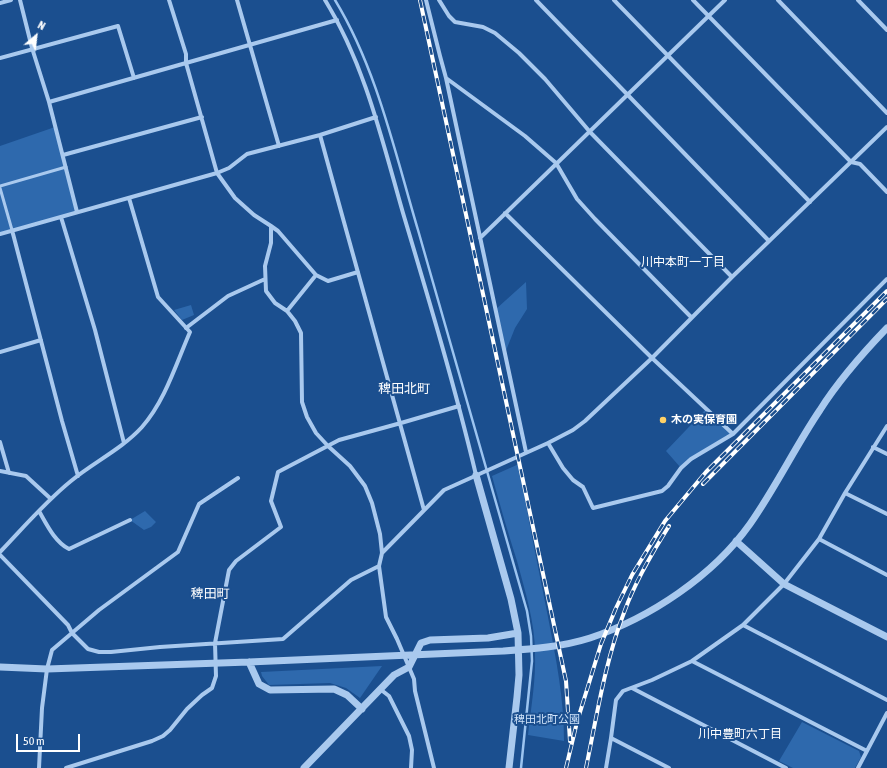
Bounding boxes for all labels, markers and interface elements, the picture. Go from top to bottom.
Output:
north arrow [16,16,56,56]
text: N [36,19,47,32]
district label: 川中本町一丁目 [641,255,725,269]
district label: 稗田北町 [378,381,430,397]
place label: 木の実保育園 [671,413,737,427]
marker: 木の実保育園 [658,415,668,425]
district label: 稗田町 [191,586,229,602]
park label: 稗田北町公園 [514,713,580,727]
scale bar [18,726,82,752]
district label: 川中豊町六丁目 [698,727,782,741]
text: 50 m [23,734,45,748]

